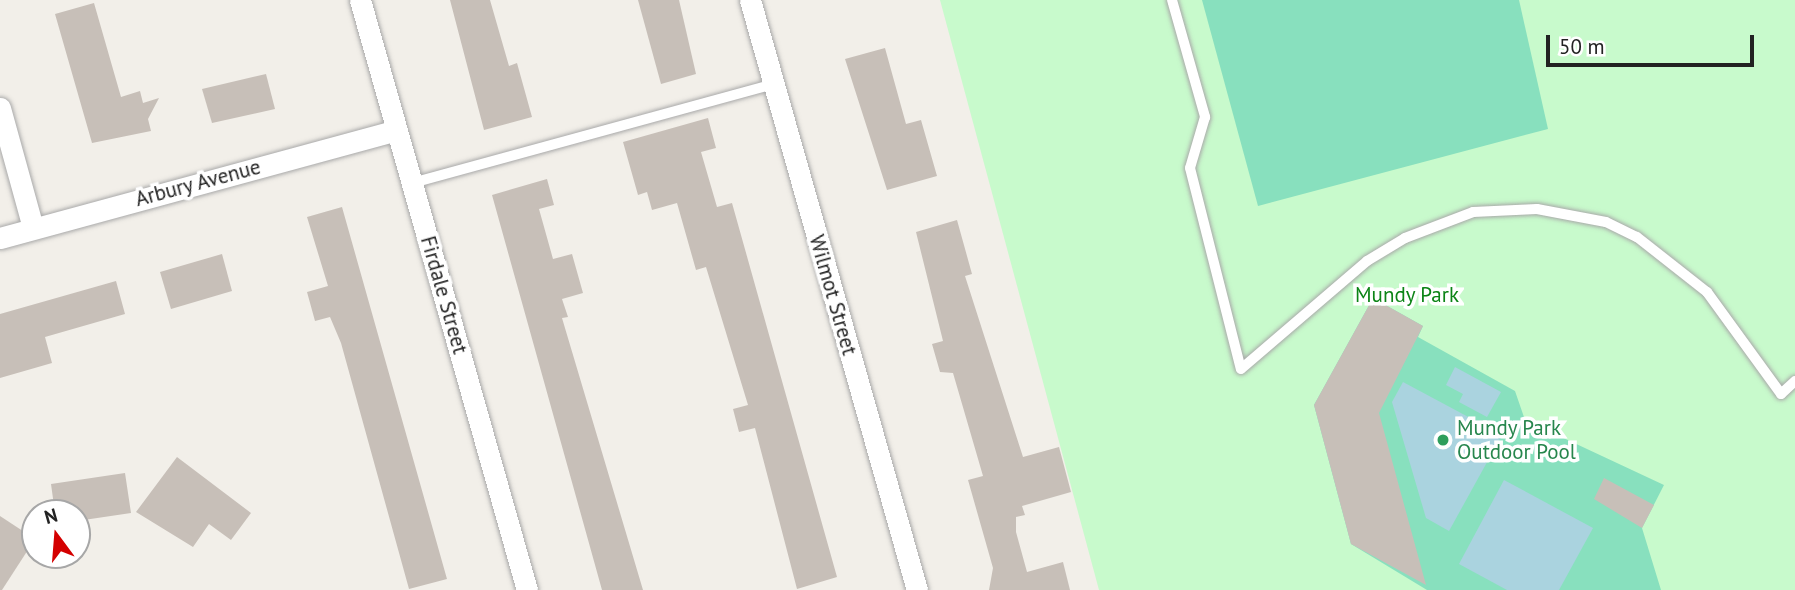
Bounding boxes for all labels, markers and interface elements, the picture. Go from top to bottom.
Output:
scale bar [1550,21,1758,65]
text: 50 m [1559,33,1605,60]
street label: Arbury Avenue [132,154,264,212]
street label: Wilmot Street [804,232,862,358]
street label: Firdale Street [415,233,473,357]
park label: Mundy Park [1355,282,1459,308]
place label: Mundy Park Outdoor Pool [1457,415,1576,465]
marker: Mundy Park Outdoor Pool [1435,432,1451,448]
north arrow [21,499,91,569]
text: N [41,502,60,529]

